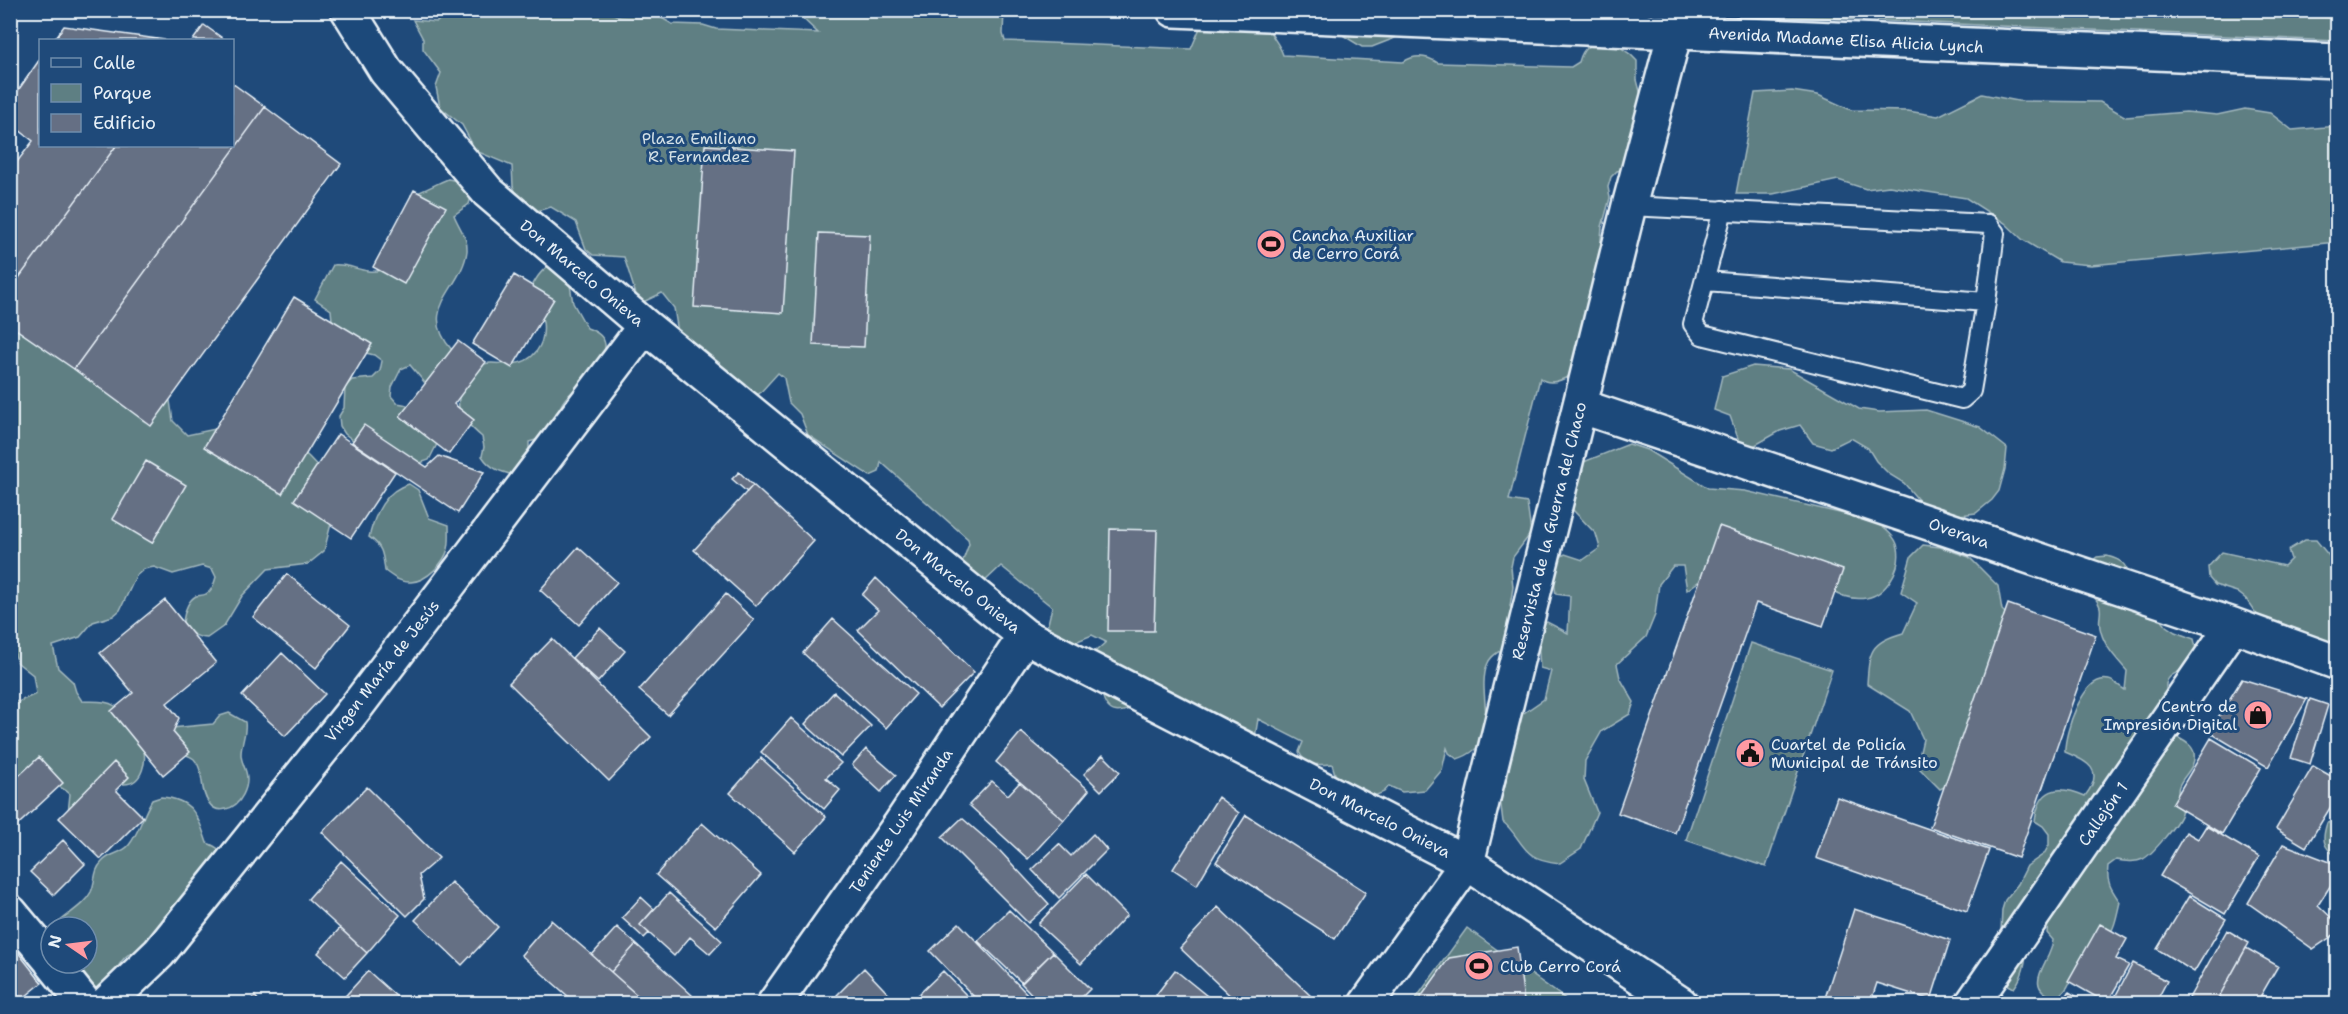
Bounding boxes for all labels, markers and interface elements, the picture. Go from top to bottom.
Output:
street label: Avenida Madame Elisa Alicia Lynch [1708,22,1984,58]
legend [39,39,234,147]
text: Calle [93,51,136,75]
text: Parque [93,81,152,105]
text: Edificio [93,111,156,135]
park label: Plaza Emiliano R. Fernandez [642,128,756,167]
street label: Don Marcelo Onieva [516,215,648,331]
place label: Cancha Auxiliar de Cerro Corá [1292,225,1414,264]
sports icon: Cancha Auxiliar de Cerro Corá [1255,228,1287,260]
street label: Reservista de la Guerra del Chaco [1507,400,1591,662]
street label: Overava [1926,513,1992,553]
street label: Don Marcelo Onieva [891,524,1025,638]
street label: Virgen María de Jesús [320,596,444,746]
place label: Centro de Impresión Digital [2104,696,2237,735]
shop icon: Centro de Impresión Digital [2242,699,2274,731]
place label: Cuartel de Policía Municipal de Tránsito [1771,734,1938,773]
public building icon: Cuartel de Policía Municipal de Tránsito [1734,737,1766,769]
street label: Teniente Luis Miranda [844,744,958,898]
street label: Don Marcelo Onieva [1306,773,1454,863]
street label: Callejón 1 [2073,778,2133,850]
north arrow [39,915,99,975]
text: N [43,933,67,950]
sports icon: Club Cerro Corá [1463,950,1495,982]
place label: Club Cerro Corá [1500,956,1621,977]

